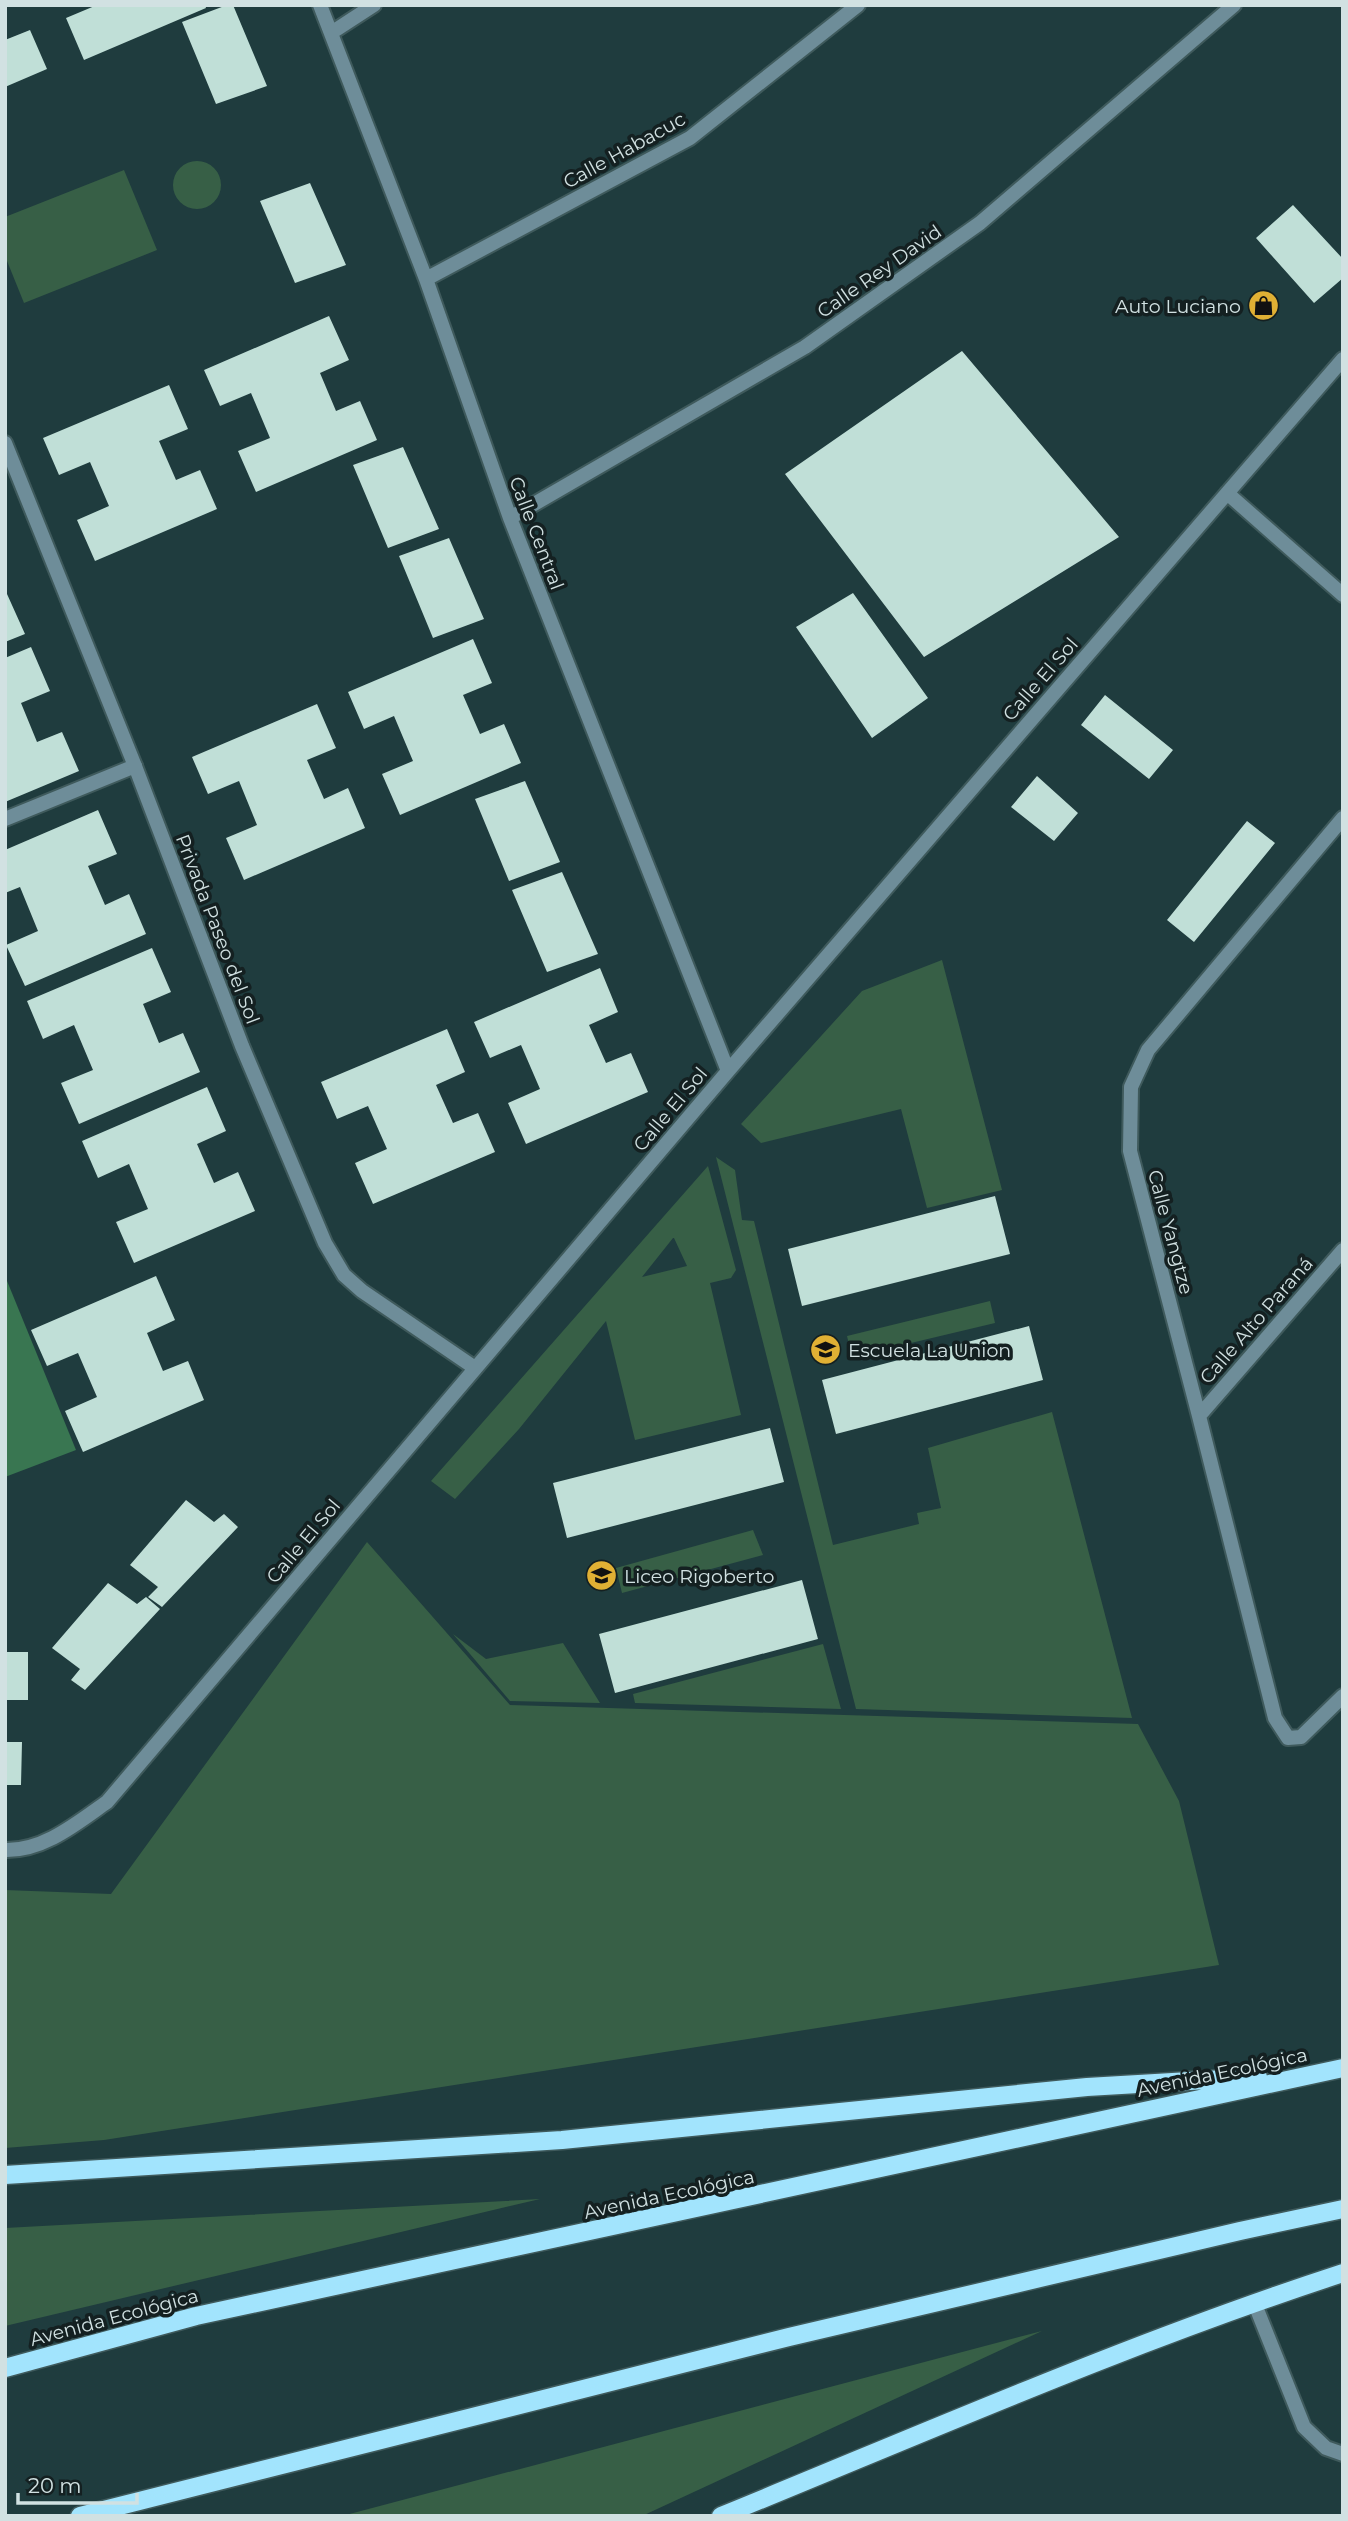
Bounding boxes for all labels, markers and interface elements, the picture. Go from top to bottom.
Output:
street label: Calle Habacuc [559,107,689,193]
street label: Calle Rey David [813,220,946,323]
shop icon: Auto Luciano [1247,289,1281,323]
place label: Auto Luciano [1115,295,1241,318]
street label: Calle Central [504,473,569,593]
street label: Calle El Sol [998,633,1083,726]
street label: Privada Paseo del Sol [171,831,264,1027]
street label: Calle El Sol [629,1063,712,1156]
street label: Calle Yangtze [1143,1167,1198,1297]
street label: Calle Alto Paraná [1195,1252,1318,1389]
school or university icon: Escuela La Union [808,1333,842,1367]
place label: Escuela La Union [848,1339,1011,1362]
street label: Calle El Sol [262,1495,345,1588]
school or university icon: Liceo Rigoberto [584,1559,618,1593]
place label: Liceo Rigoberto [624,1565,775,1588]
street label: Avenida Ecológica [1135,2043,1309,2102]
street label: Avenida Ecológica [582,2165,756,2224]
street label: Avenida Ecológica [27,2284,201,2351]
scale bar [18,2462,136,2506]
text: 20 m [28,2473,82,2498]

